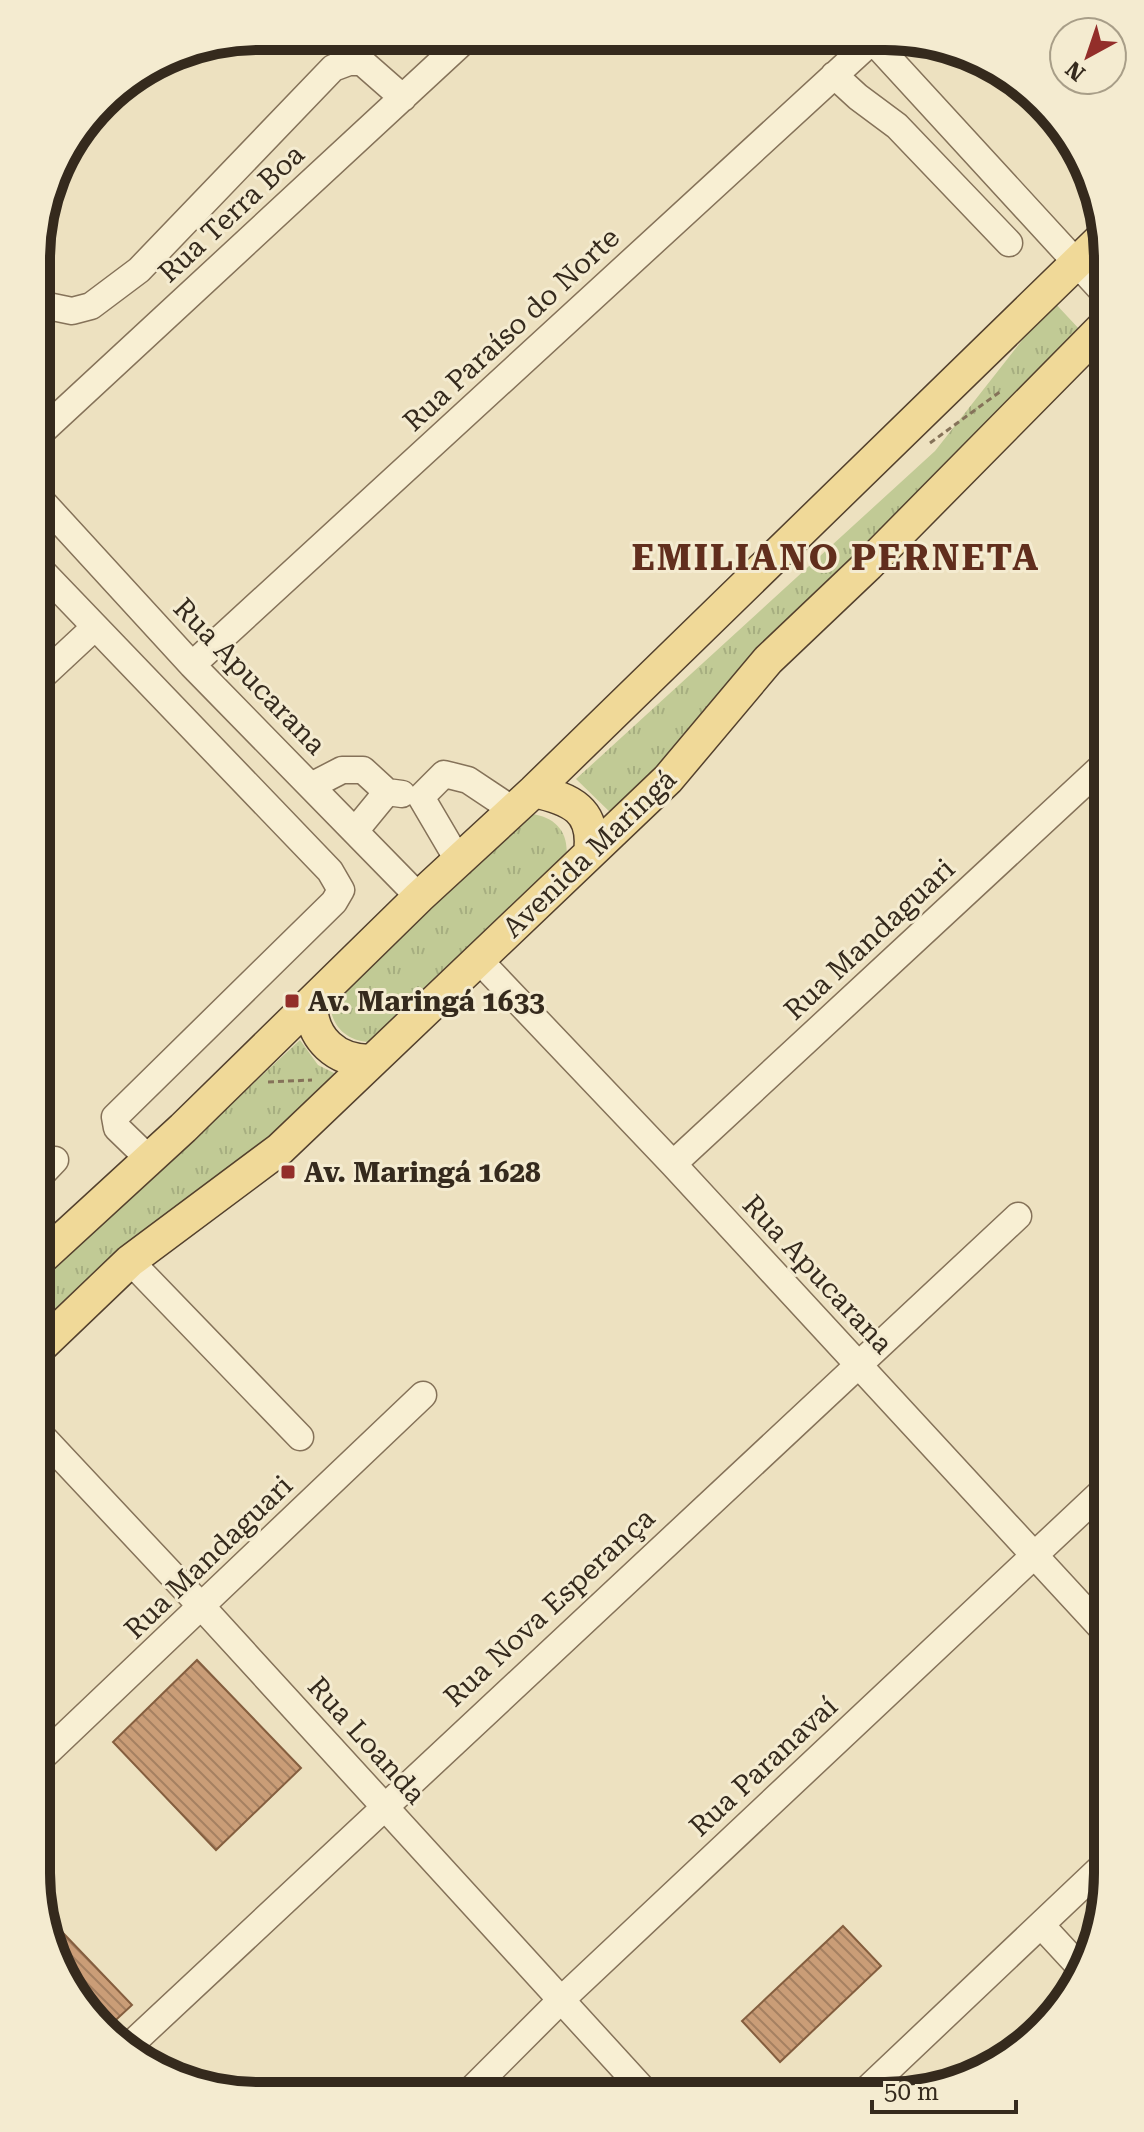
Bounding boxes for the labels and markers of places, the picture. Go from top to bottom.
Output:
place label: Av. Maringá 1633 [308,985,545,1018]
marker: Av. Maringá 1633 [283,992,301,1010]
place label: Av. Maringá 1628 [304,1156,541,1189]
marker: Av. Maringá 1628 [279,1163,297,1181]

